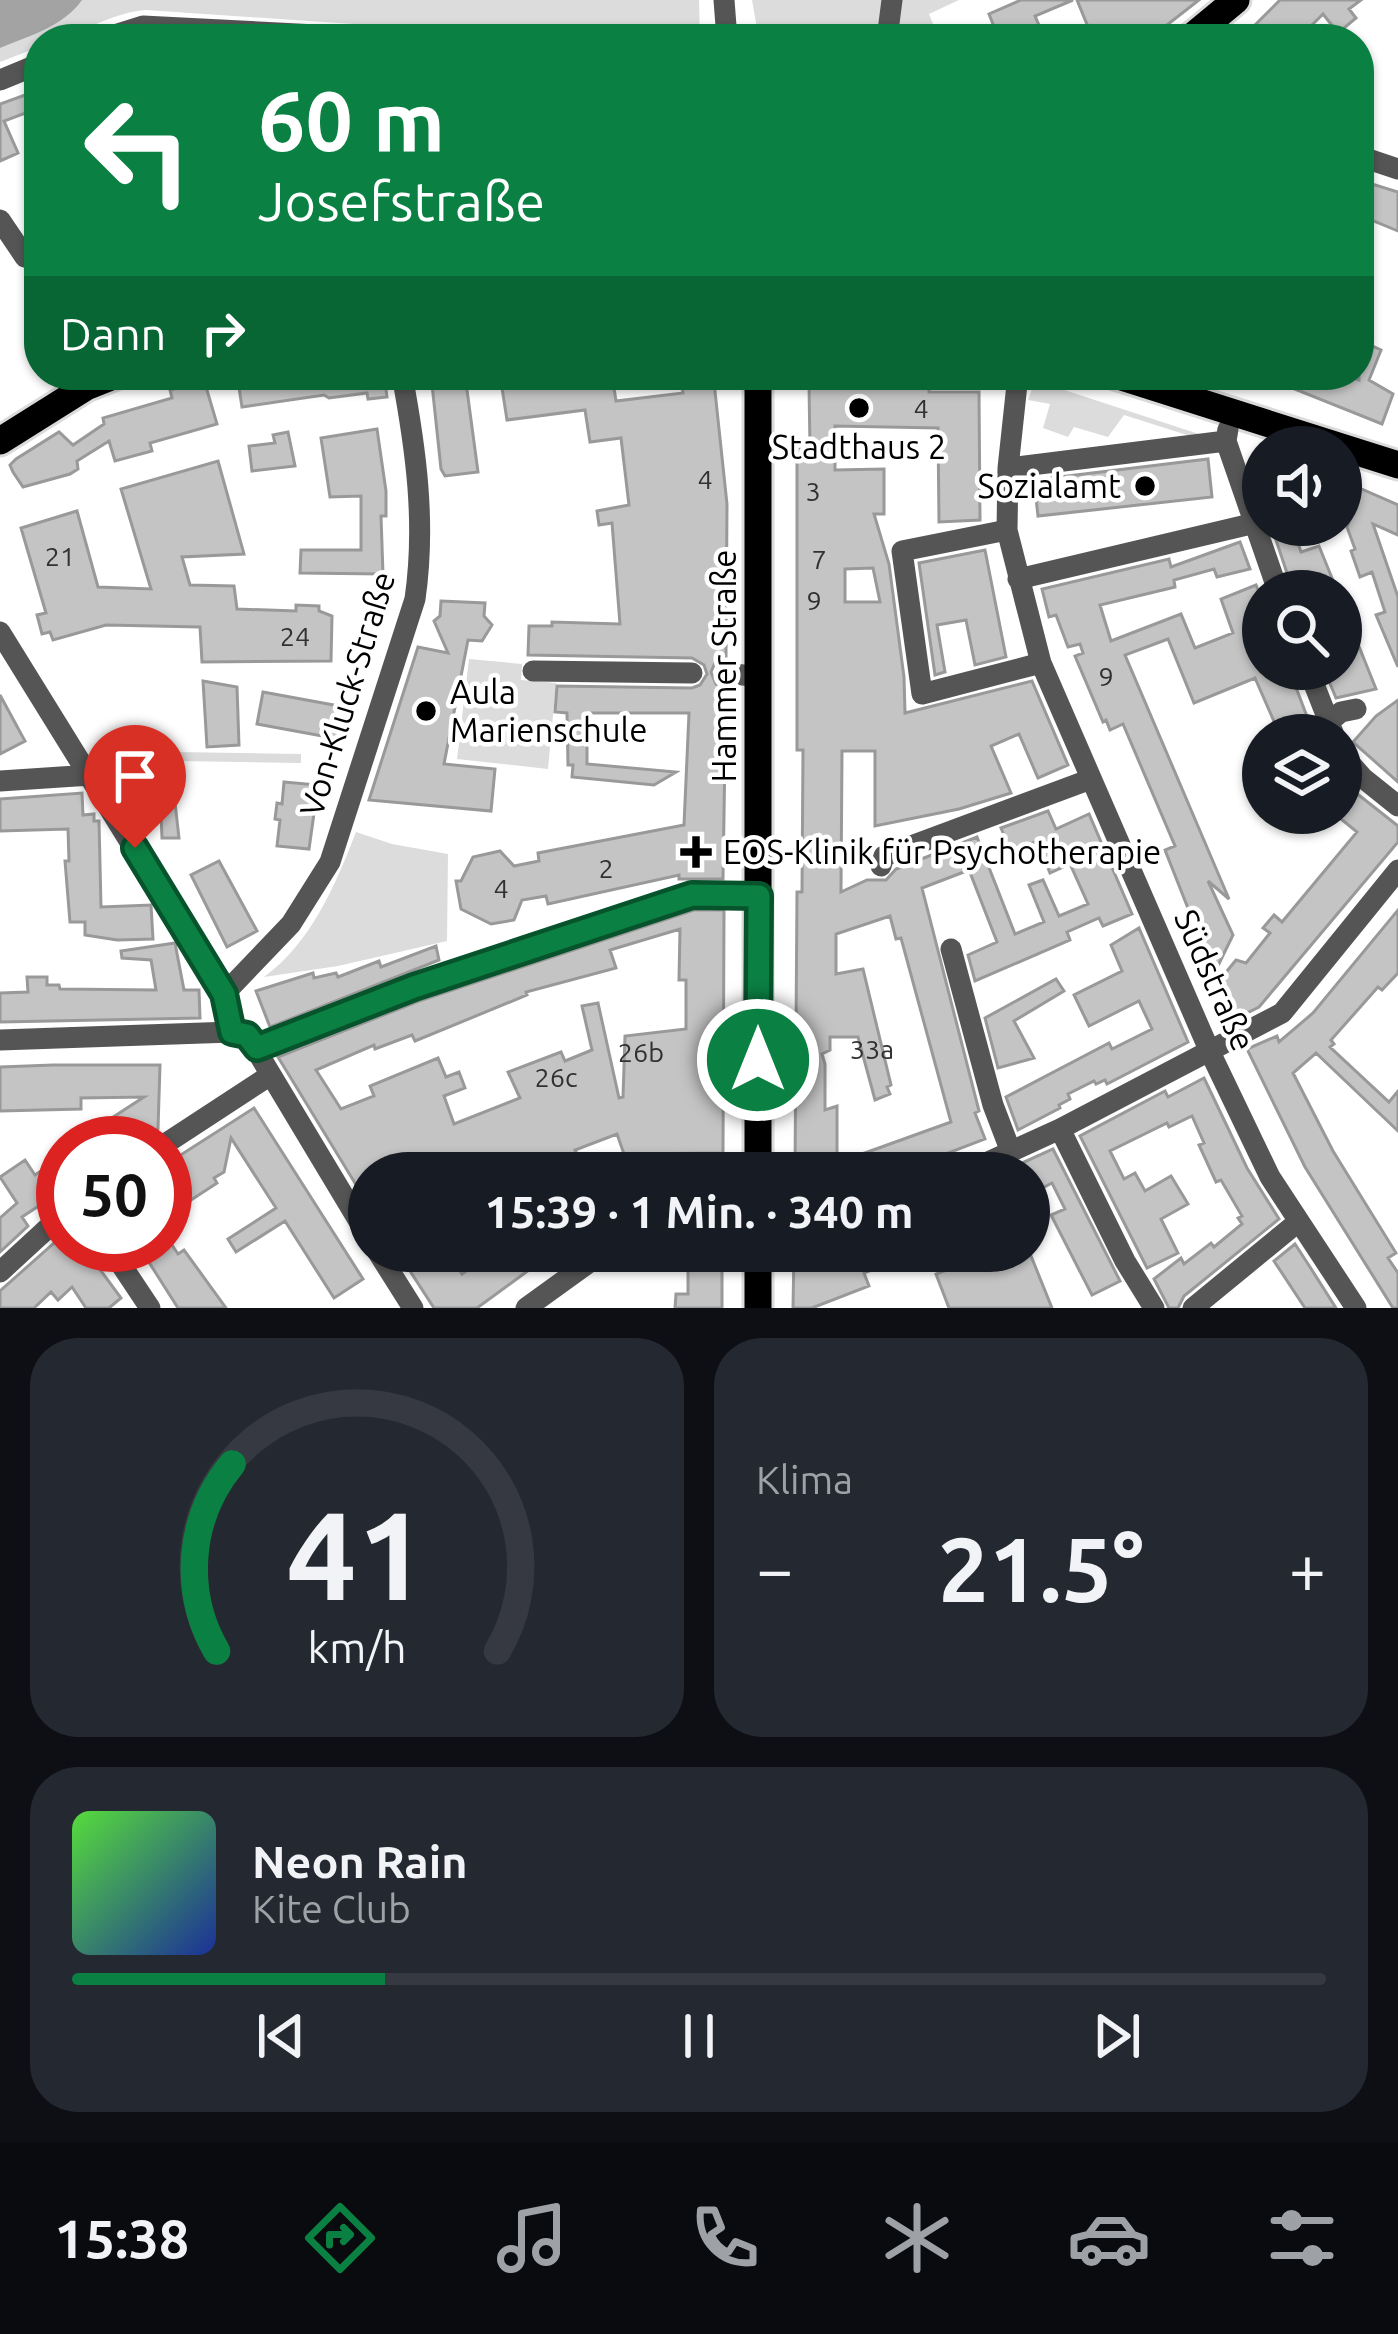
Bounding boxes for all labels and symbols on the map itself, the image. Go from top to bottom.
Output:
house number: 4 [913,393,929,423]
marker: Stadthaus 2 [846,395,872,421]
place label: Stadthaus 2 [772,428,946,465]
house number: 4 [697,464,713,494]
place label: Sozialamt [977,467,1121,504]
marker: Sozialamt [1132,473,1158,499]
house number: 3 [805,476,821,506]
house number: 21 [45,541,75,571]
house number: 7 [811,544,827,574]
street label: Hammer Straße [705,549,742,783]
street label: Von-Kluck-Straße [292,567,401,821]
house number: 9 [806,585,822,615]
house number: 24 [280,621,310,651]
house number: 9 [1098,661,1114,691]
place label: Aula Marienschule [450,673,647,748]
marker: Aula Marienschule [413,698,439,724]
pin [84,725,186,848]
place label: EOS-Klinik für Psychotherapie [723,833,1161,870]
marker: EOS-Klinik für Psychotherapie [680,836,712,868]
house number: 2 [598,853,614,883]
house number: 4 [493,873,509,903]
street label: Südstraße [1168,904,1263,1056]
position arrow [695,997,821,1123]
house number: 33a [850,1034,894,1064]
house number: 26b [618,1037,664,1067]
house number: 26c [534,1062,578,1092]
speed limit sign: 50 [36,1116,192,1272]

